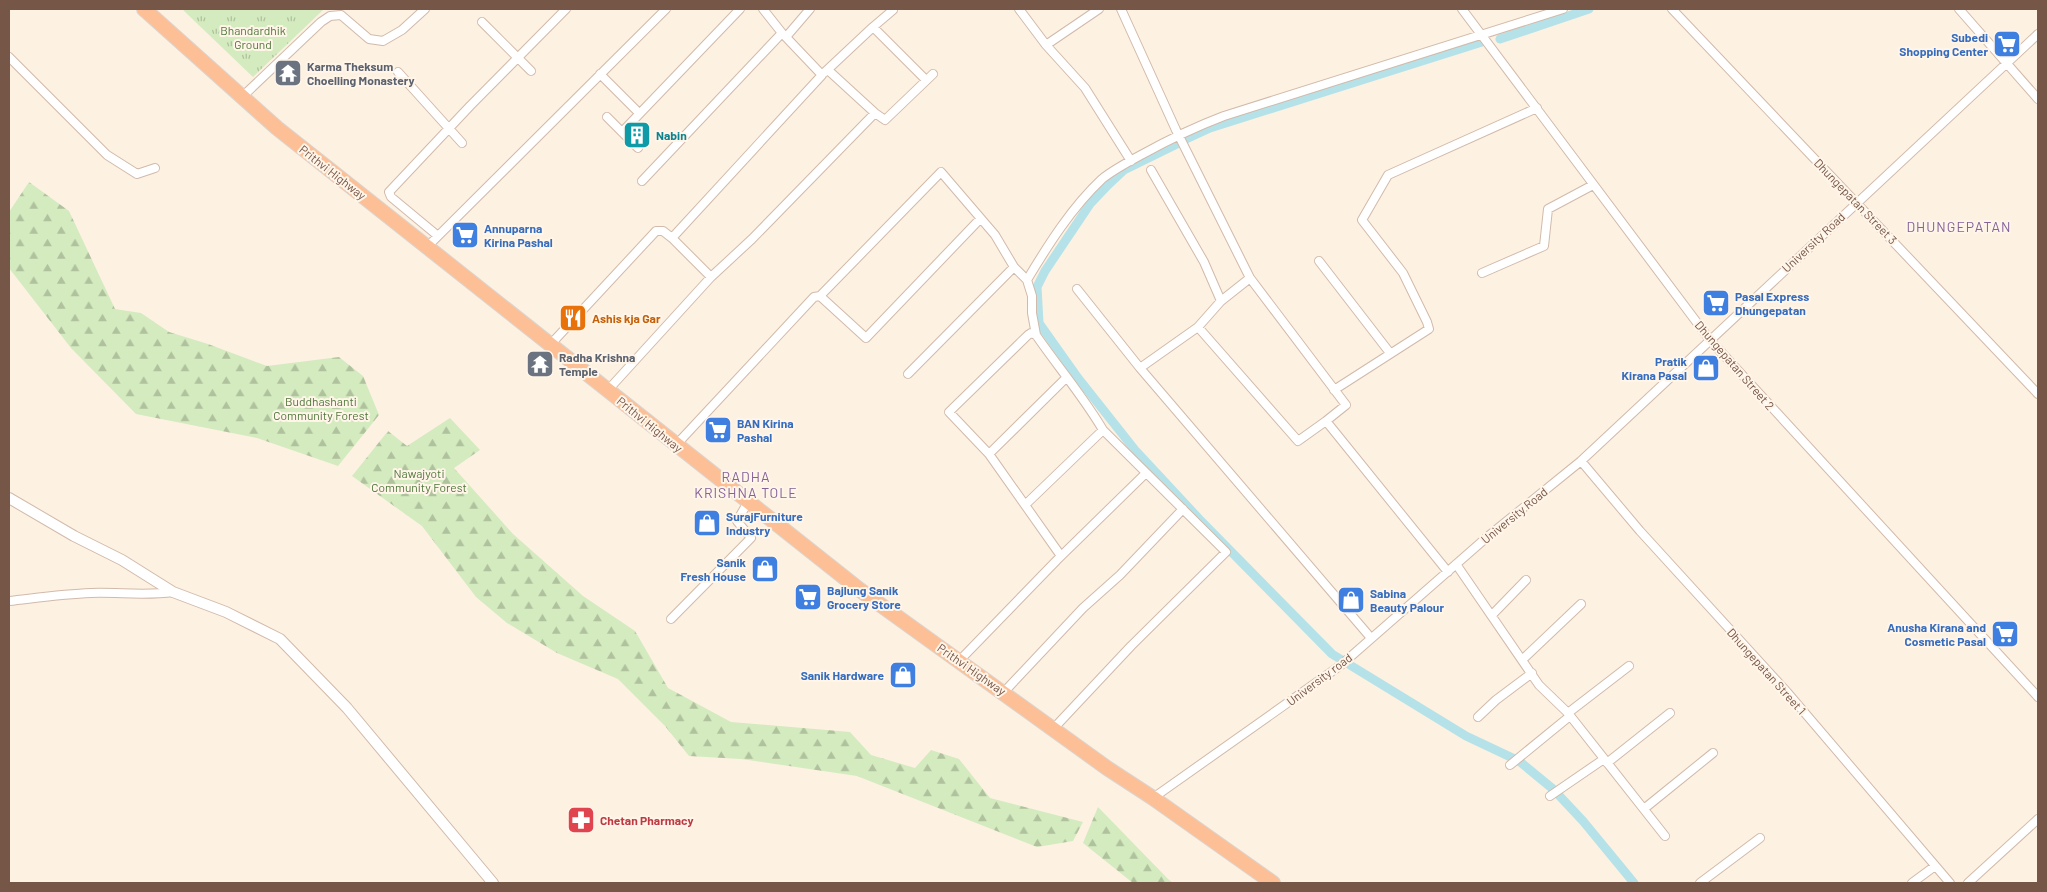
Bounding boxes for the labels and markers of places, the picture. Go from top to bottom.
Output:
supermarket icon: Subedi Shopping Center [1992,29,2022,59]
place label: Subedi Shopping Center [1899,30,1988,58]
temple icon: Karma Theksum Choelling Monastery [273,58,303,88]
place label: Karma Theksum Choelling Monastery [307,59,415,87]
building icon: Nabin [622,120,652,150]
place label: Nabin [656,128,687,142]
supermarket icon: Annuparna Kirina Pashal [450,220,480,250]
place label: Annuparna Kirina Pashal [484,221,553,249]
supermarket icon: Pasal Express Dhungepatan [1701,288,1731,318]
place label: Pasal Express Dhungepatan [1735,289,1809,317]
restaurant icon: Ashis kja Gar [558,303,588,333]
place label: Ashis kja Gar [592,311,661,325]
temple icon: Radha Krishna Temple [525,349,555,379]
place label: Radha Krishna Temple [559,350,635,378]
shop icon: Pratik Kirana Pasal [1691,353,1721,383]
place label: Pratik Kirana Pasal [1622,354,1688,382]
supermarket icon: BAN Kirina Pashal [703,415,733,445]
place label: BAN Kirina Pashal [737,416,794,444]
shop icon: SurajFurniture Industry [692,508,722,538]
place label: SurajFurniture Industry [726,509,803,537]
shop icon: Sanik Fresh House [750,554,780,584]
place label: Sanik Fresh House [680,555,747,583]
supermarket icon: Bajlung Sanik Grocery Store [793,582,823,612]
place label: Bajlung Sanik Grocery Store [827,583,901,611]
shop icon: Sabina Beauty Palour [1336,585,1366,615]
place label: Sabina Beauty Palour [1370,586,1444,614]
supermarket icon: Anusha Kirana and Cosmetic Pasal [1990,619,2020,649]
place label: Anusha Kirana and Cosmetic Pasal [1887,620,1986,648]
shop icon: Sanik Hardware [888,660,918,690]
place label: Sanik Hardware [801,668,884,682]
pharmacy icon: Chetan Pharmacy [566,805,596,835]
place label: Chetan Pharmacy [600,813,693,827]

